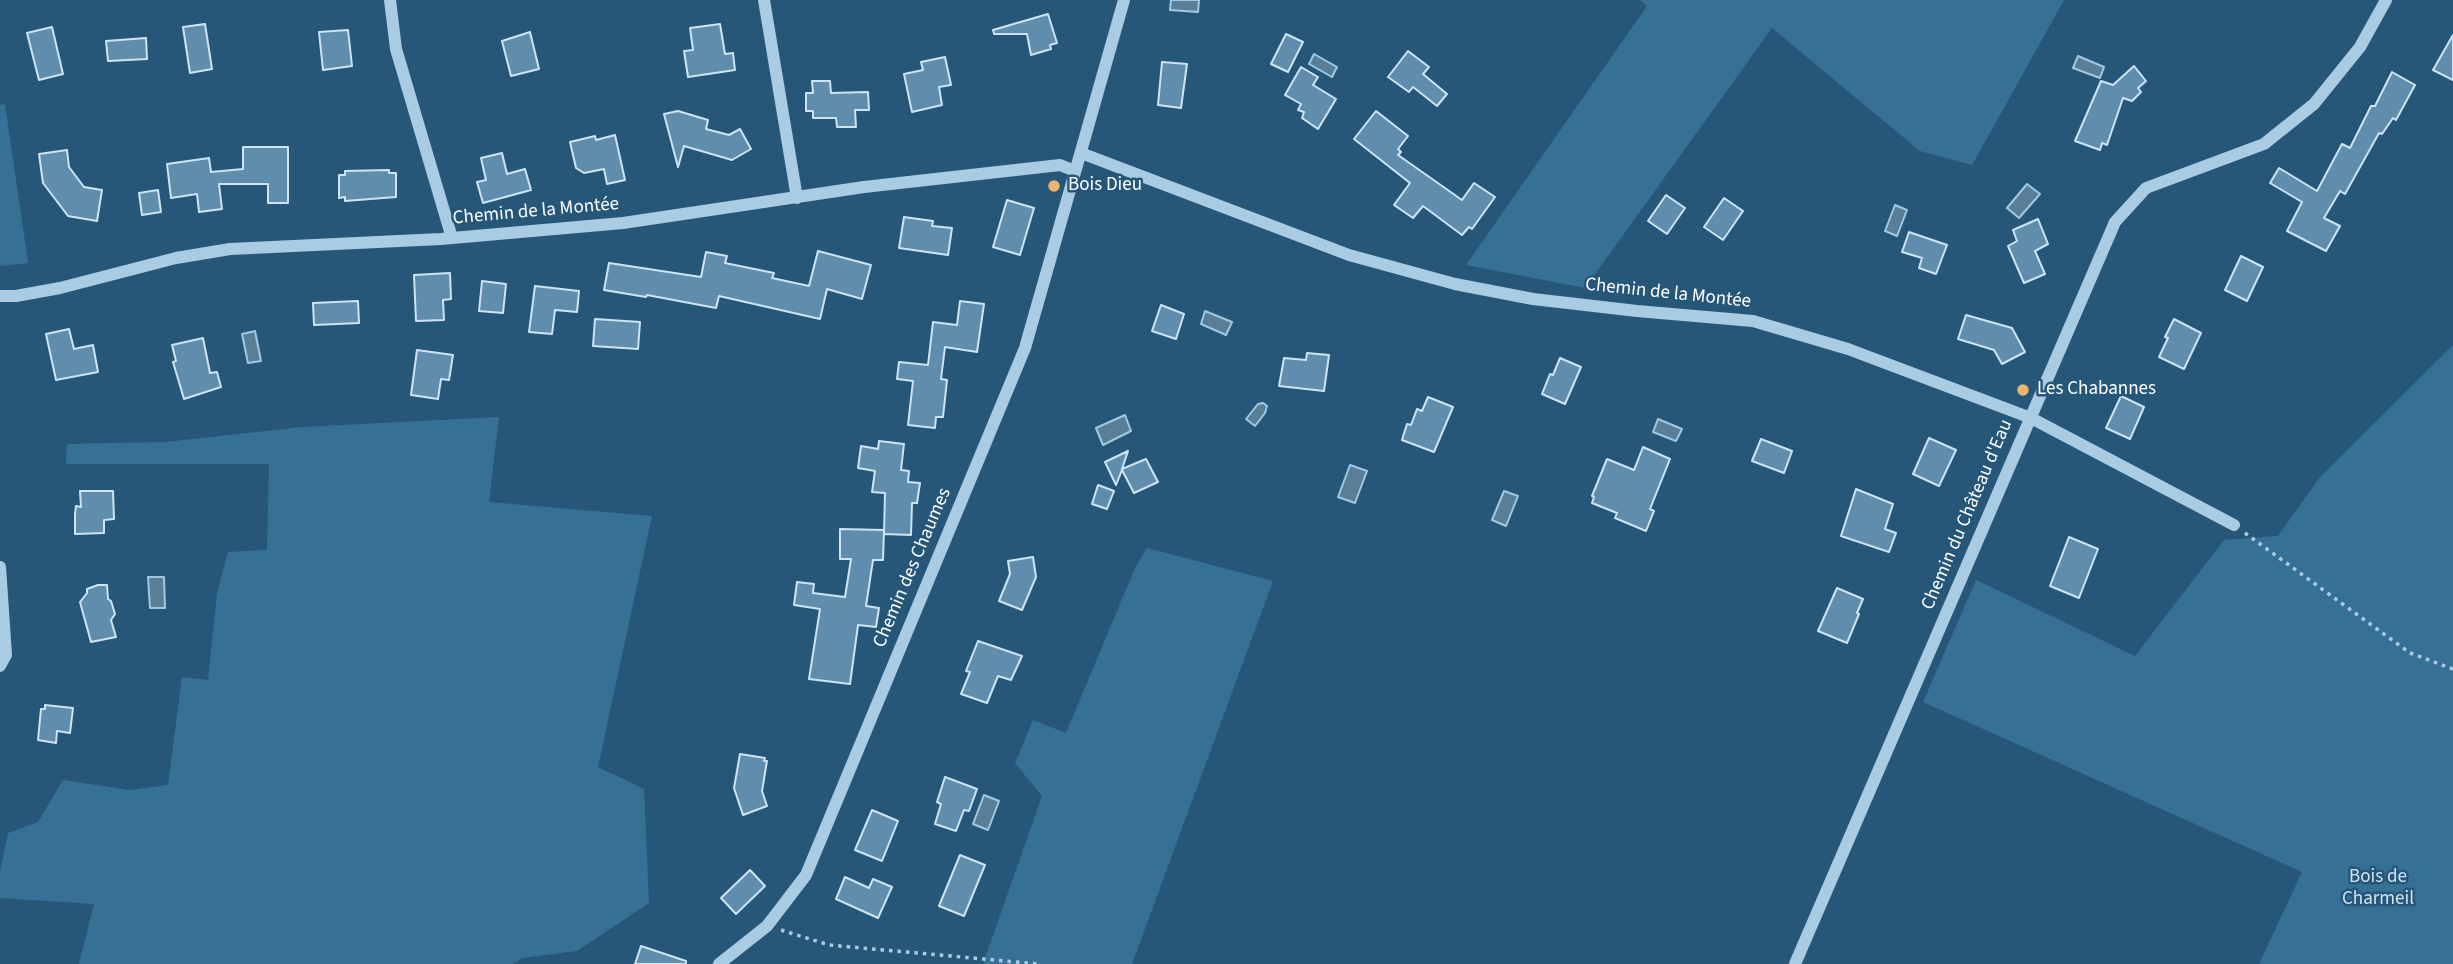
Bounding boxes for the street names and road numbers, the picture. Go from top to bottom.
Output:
street label: Chemin de la Montée [452,193,620,231]
street label: Chemin de la Montée [1584,274,1752,314]
street label: Chemin du Château d'Eau [1918,416,2018,614]
street label: Chemin des Chaumes [869,485,957,651]

